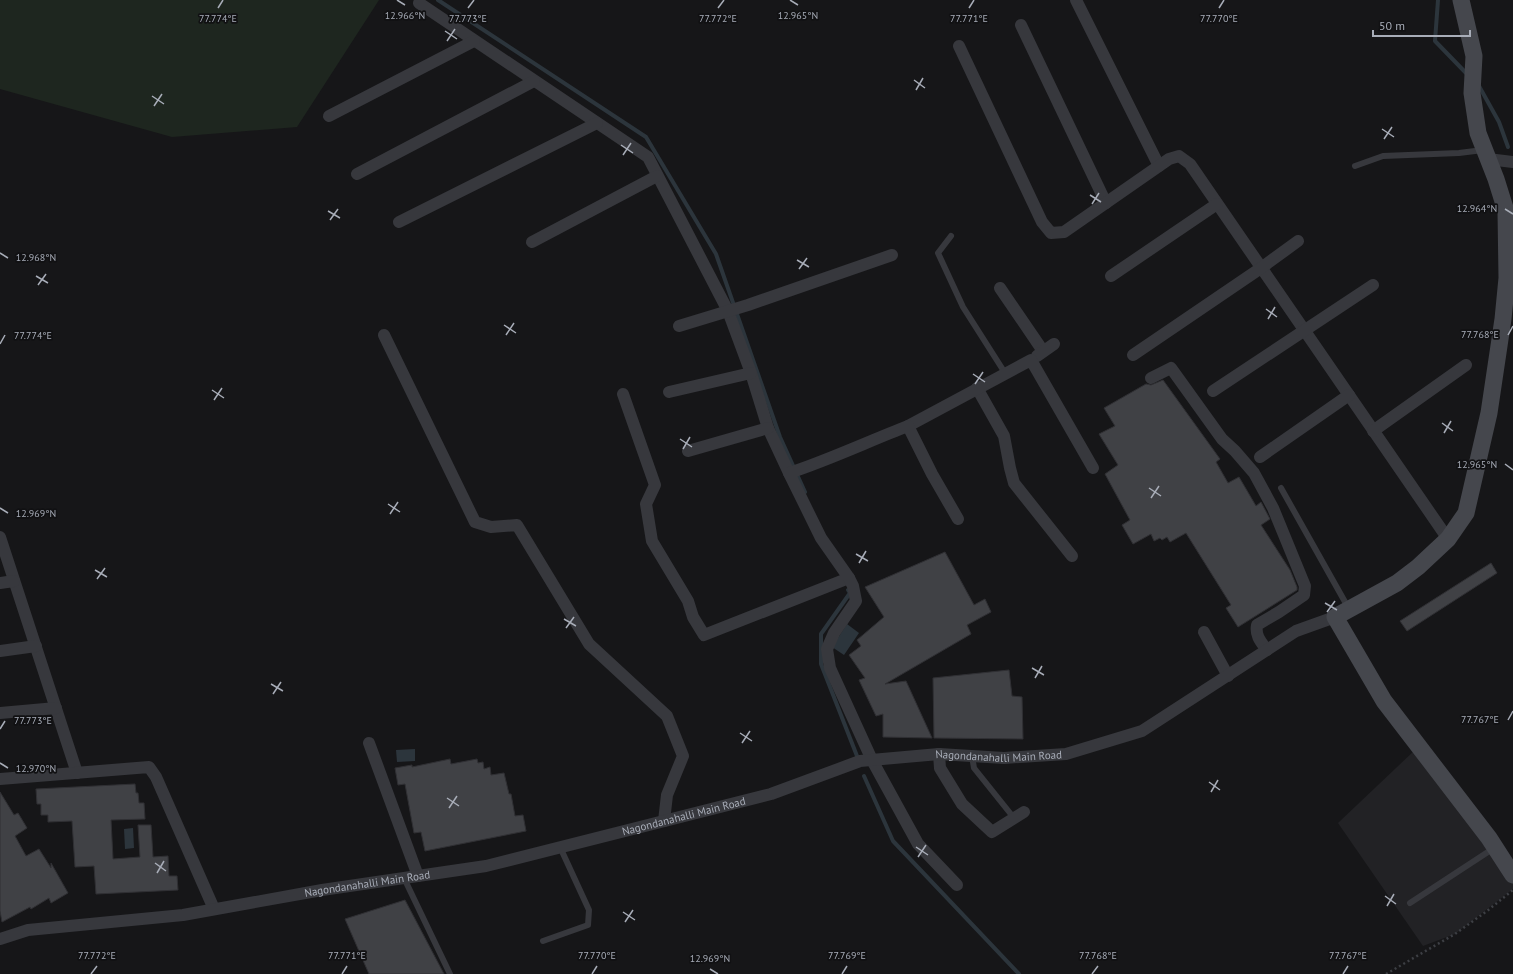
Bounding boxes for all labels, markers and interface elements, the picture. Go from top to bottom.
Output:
text: 12.966°N [385,9,425,22]
text: 12.965°N [778,9,818,22]
text: 77.774°E [199,12,237,25]
text: 77.773°E [449,12,487,25]
text: 77.772°E [699,12,737,25]
text: 77.771°E [950,12,988,25]
text: 77.770°E [1200,12,1238,25]
scale bar [1373,12,1470,38]
text: 50 m [1379,18,1405,33]
text: 12.964°N [1457,202,1497,215]
text: 12.968°N [16,251,56,264]
text: 77.768°E [1461,328,1499,341]
text: 77.774°E [14,329,52,342]
text: 12.965°N [1457,458,1497,471]
text: 12.969°N [16,507,56,520]
text: 77.767°E [1461,713,1499,726]
text: 77.773°E [14,714,52,727]
street label: Nagondanahalli Main Road [935,747,1062,765]
text: 12.970°N [16,762,56,775]
street label: Nagondanahalli Main Road [620,794,747,838]
street label: Nagondanahalli Main Road [303,867,431,900]
text: 77.772°E [78,949,116,962]
text: 77.771°E [328,949,366,962]
text: 77.770°E [578,949,616,962]
text: 77.769°E [828,949,866,962]
text: 77.768°E [1079,949,1117,962]
text: 77.767°E [1329,949,1367,962]
text: 12.969°N [690,952,730,965]

